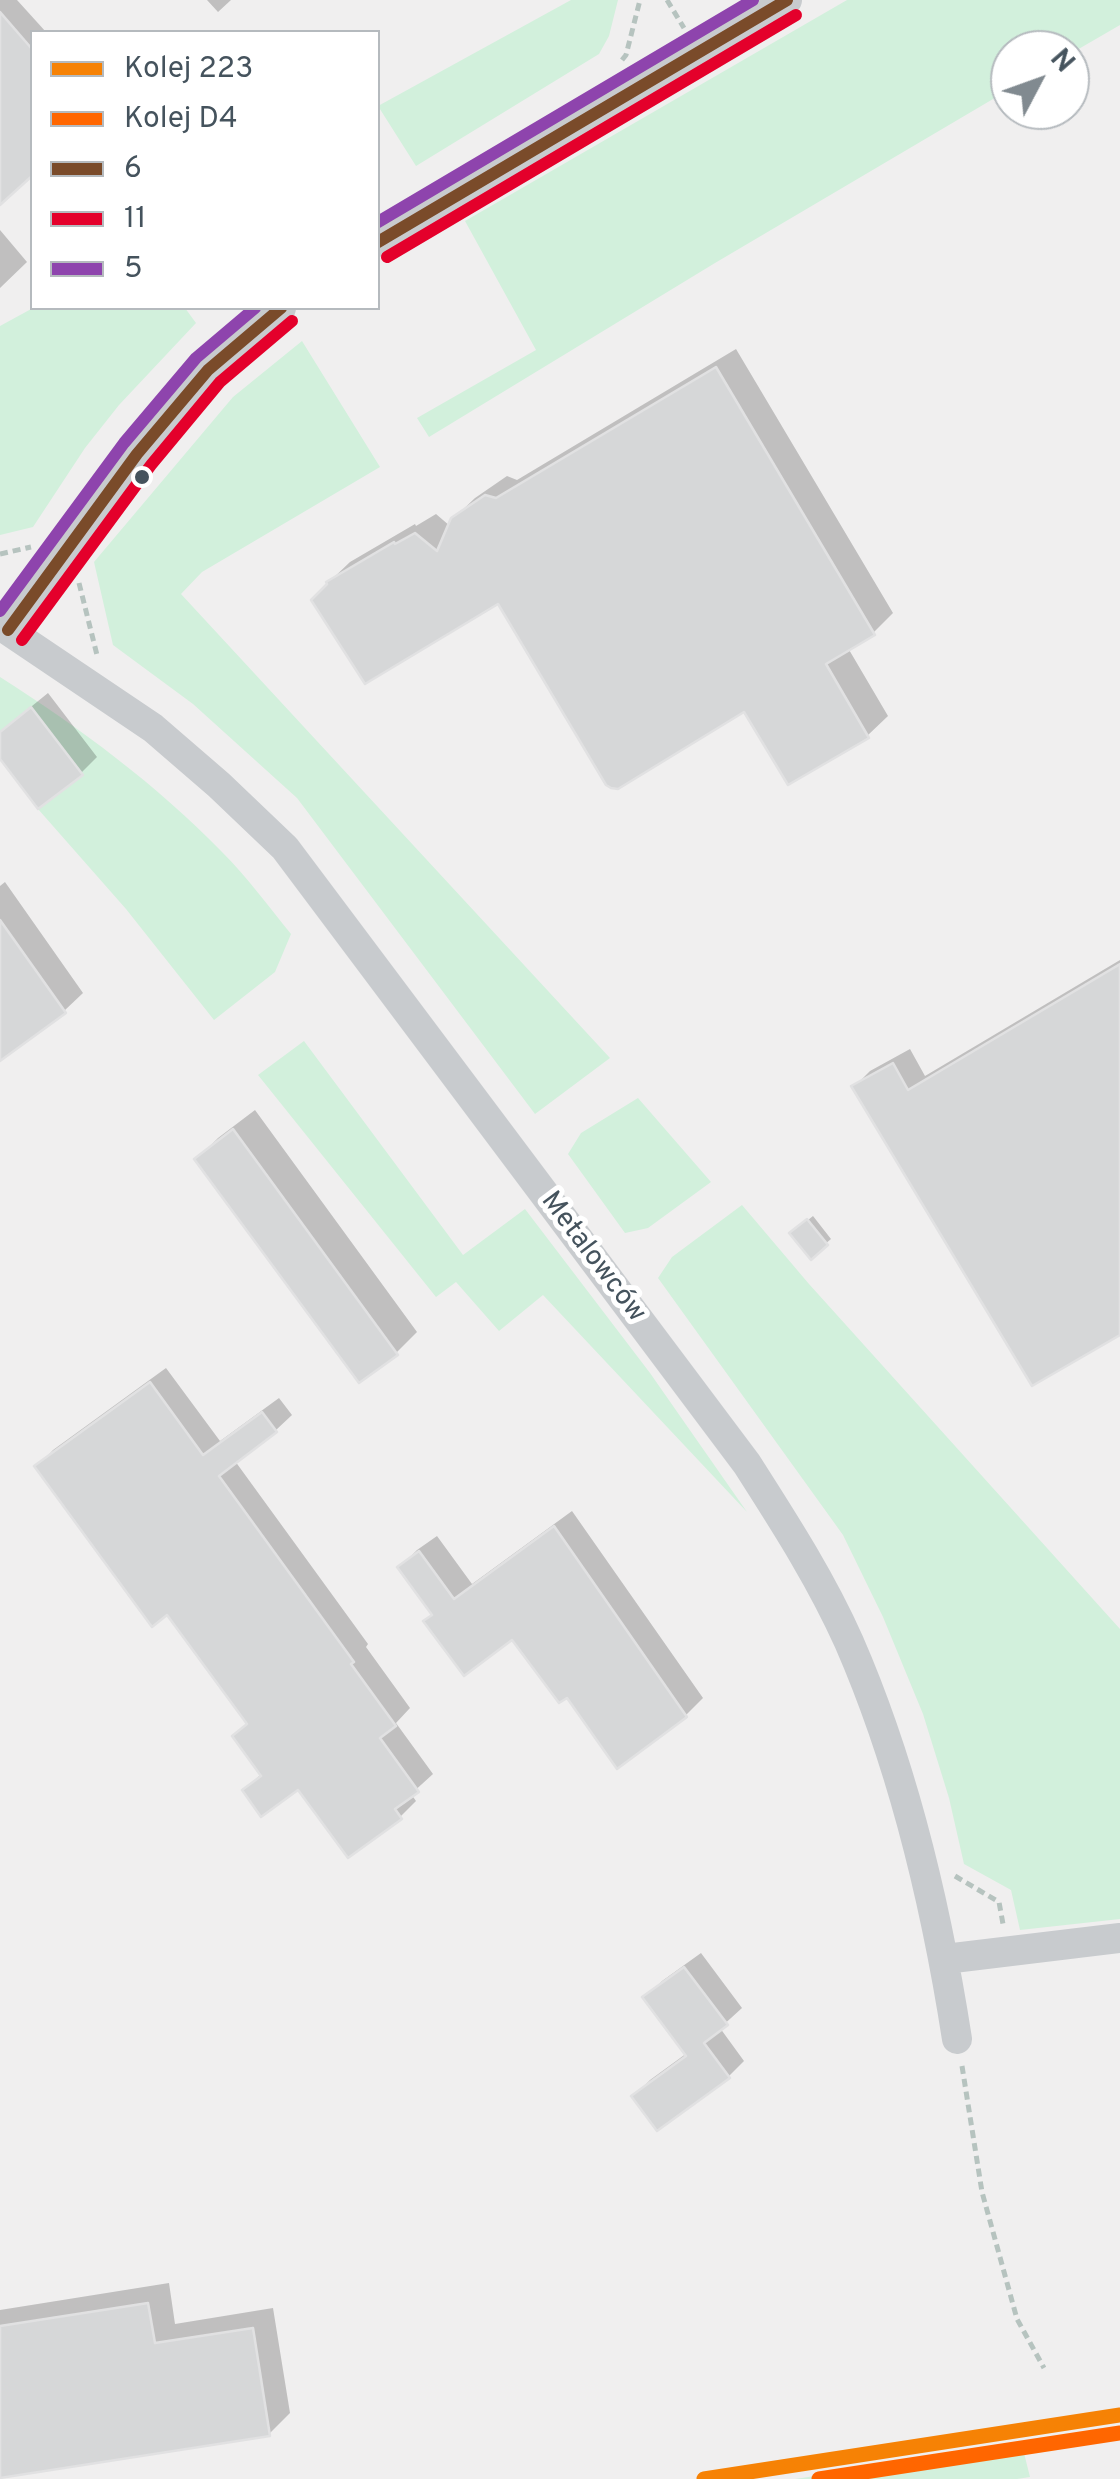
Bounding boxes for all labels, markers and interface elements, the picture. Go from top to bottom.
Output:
legend [30,30,380,310]
north arrow [990,30,1090,130]
text: N [1041,42,1081,81]
text: Kolej 223 [124,51,253,88]
text: Kolej D4 [124,101,238,138]
text: 6 [124,151,142,188]
text: 11 [124,201,146,238]
text: 5 [124,251,143,288]
unlabelled marker [132,467,152,487]
street label: Metalowców [532,1186,652,1330]

